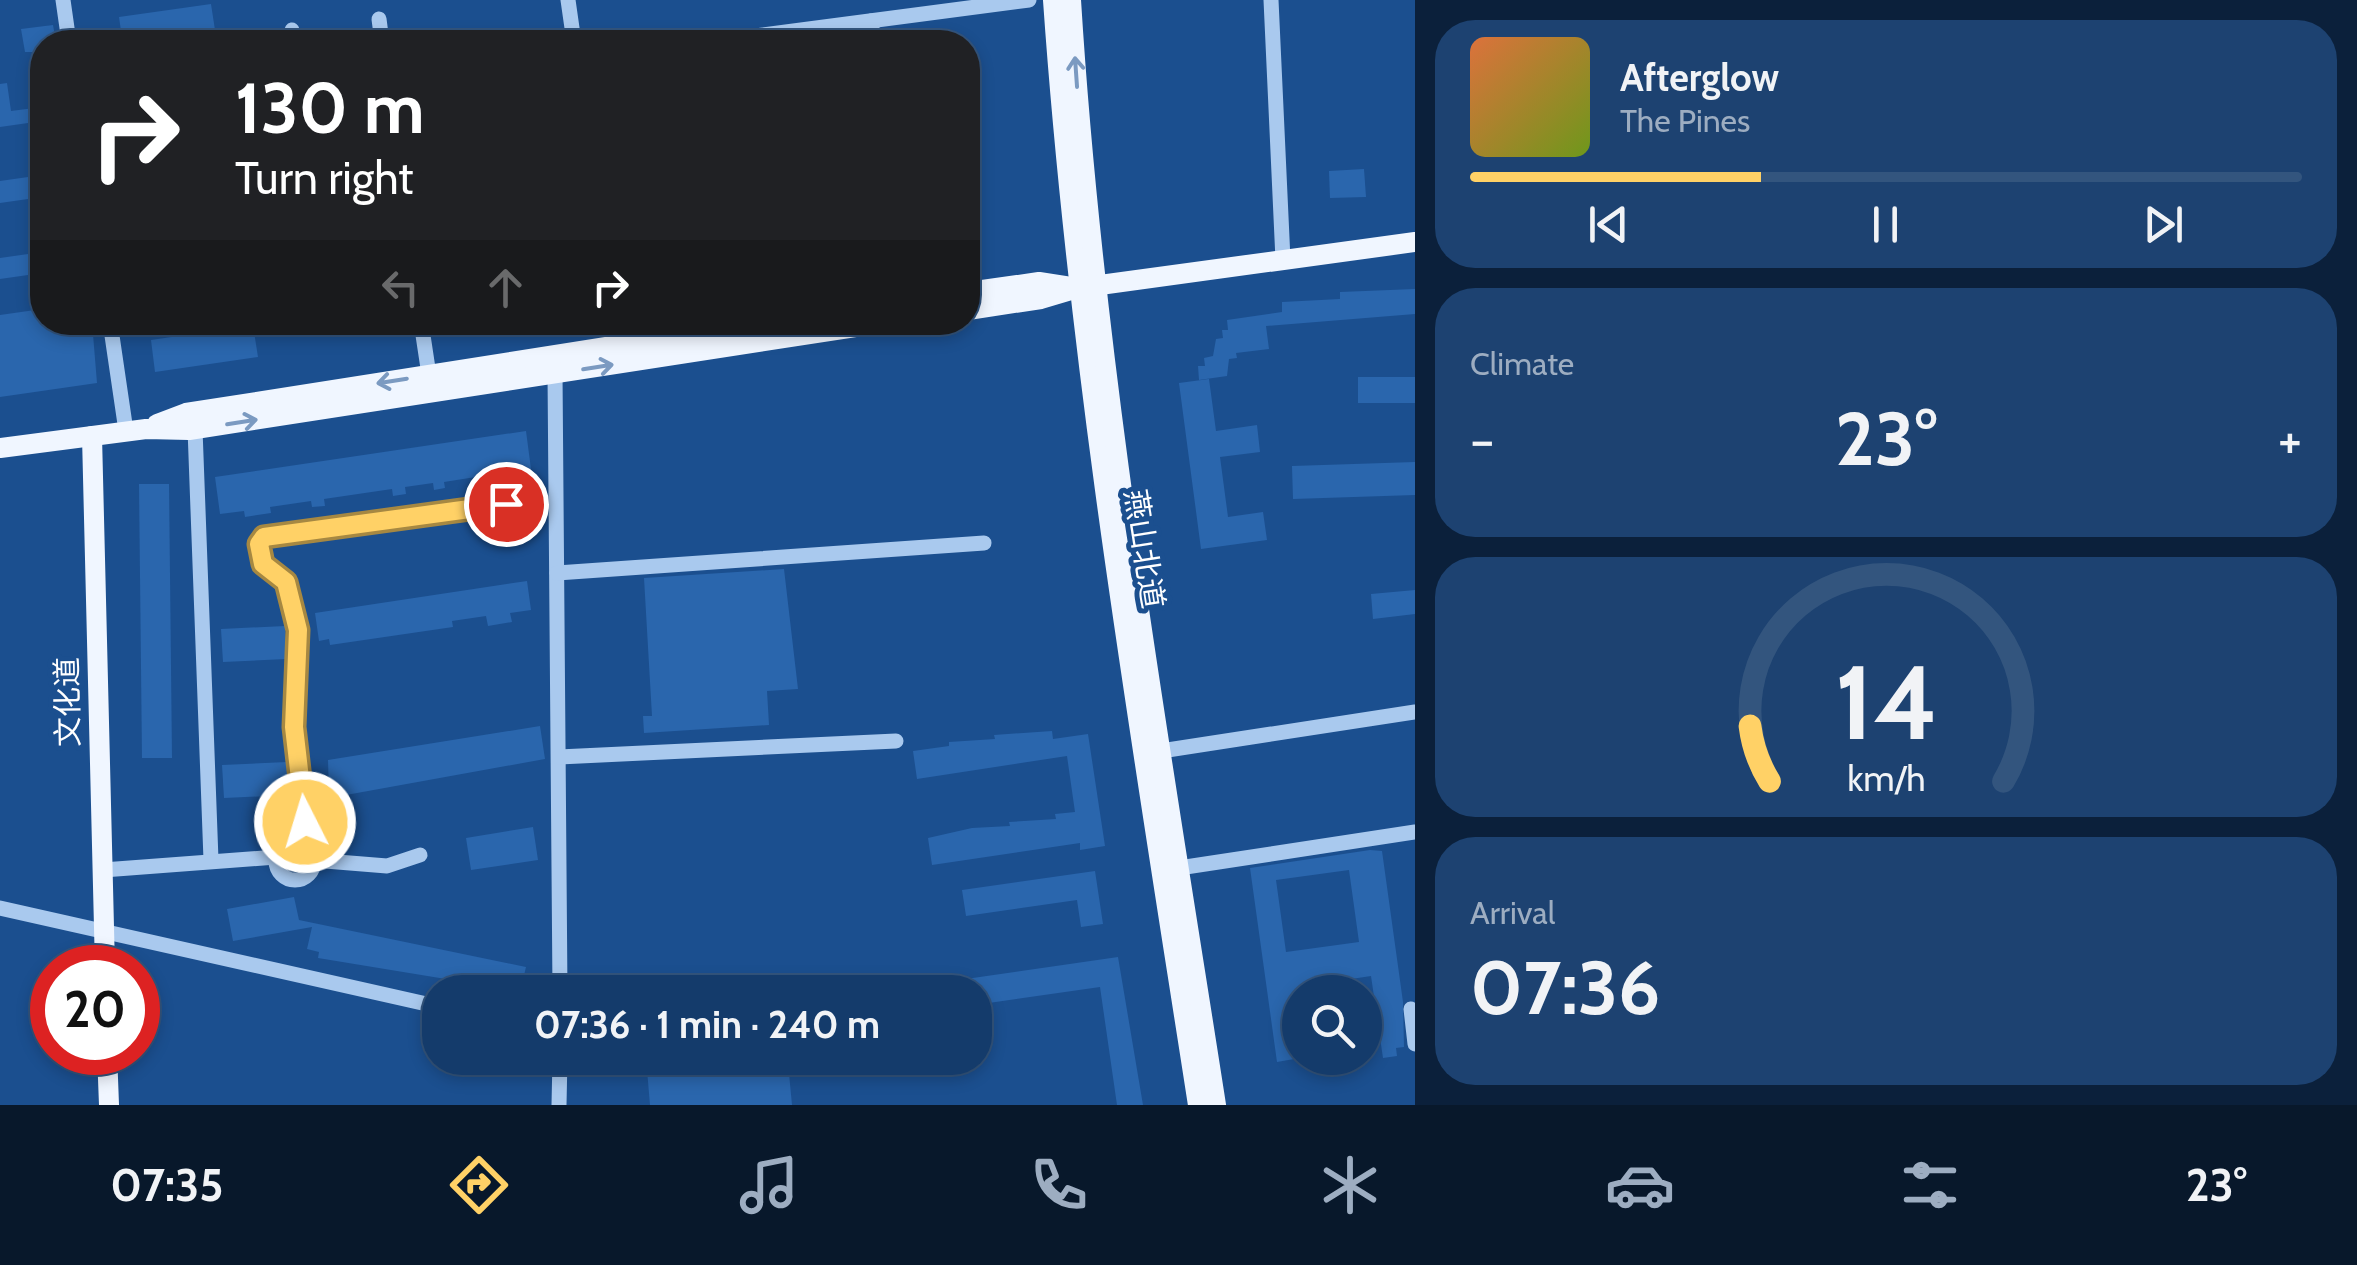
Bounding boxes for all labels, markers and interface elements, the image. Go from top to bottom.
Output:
text: Afterglow [1620,54,1779,101]
one-way arrow [1066,57,1085,89]
text: 130 m [235,65,425,151]
icon: right [70,70,200,200]
text: The Pines [1620,101,1750,140]
text: Turn right [235,151,414,205]
icon: previous [1581,197,1636,252]
icon: pause [1858,197,1913,252]
icon: next [2136,197,2191,252]
icon: left [373,260,428,315]
icon: ahead [478,260,533,315]
icon: right [583,260,638,315]
text: Climate [1470,344,1574,383]
one-way arrow [581,357,614,375]
one-way arrow [376,372,409,390]
text: 23° [1835,393,1937,484]
text: − [1470,406,1494,473]
text: + [2278,406,2302,473]
one-way arrow [226,412,258,431]
pin [464,462,549,547]
icon: arrive [479,477,534,532]
street label: 燕山北道 [1117,487,1172,611]
text: 14 [1835,639,1937,765]
street label: 文化道 [48,657,87,747]
text: km/h [1847,757,1925,800]
position arrow [253,770,357,874]
text: Arrival [1470,893,1555,932]
text: 07:36 [1470,942,1660,1033]
speed limit sign: 20 [30,945,160,1075]
map controls [1282,975,1382,1075]
button: search [1282,975,1382,1075]
text: 07:36 · 1 min · 240 m [534,1001,880,1048]
icon: directions [444,1150,514,1220]
icon: music [734,1150,804,1220]
icon: phone [1024,1150,1094,1220]
icon: climate [1315,1150,1385,1220]
icon: car [1605,1150,1675,1220]
icon: filters [1895,1150,1965,1220]
text: 07:35 [110,1158,223,1212]
text: 23° [2186,1158,2247,1212]

